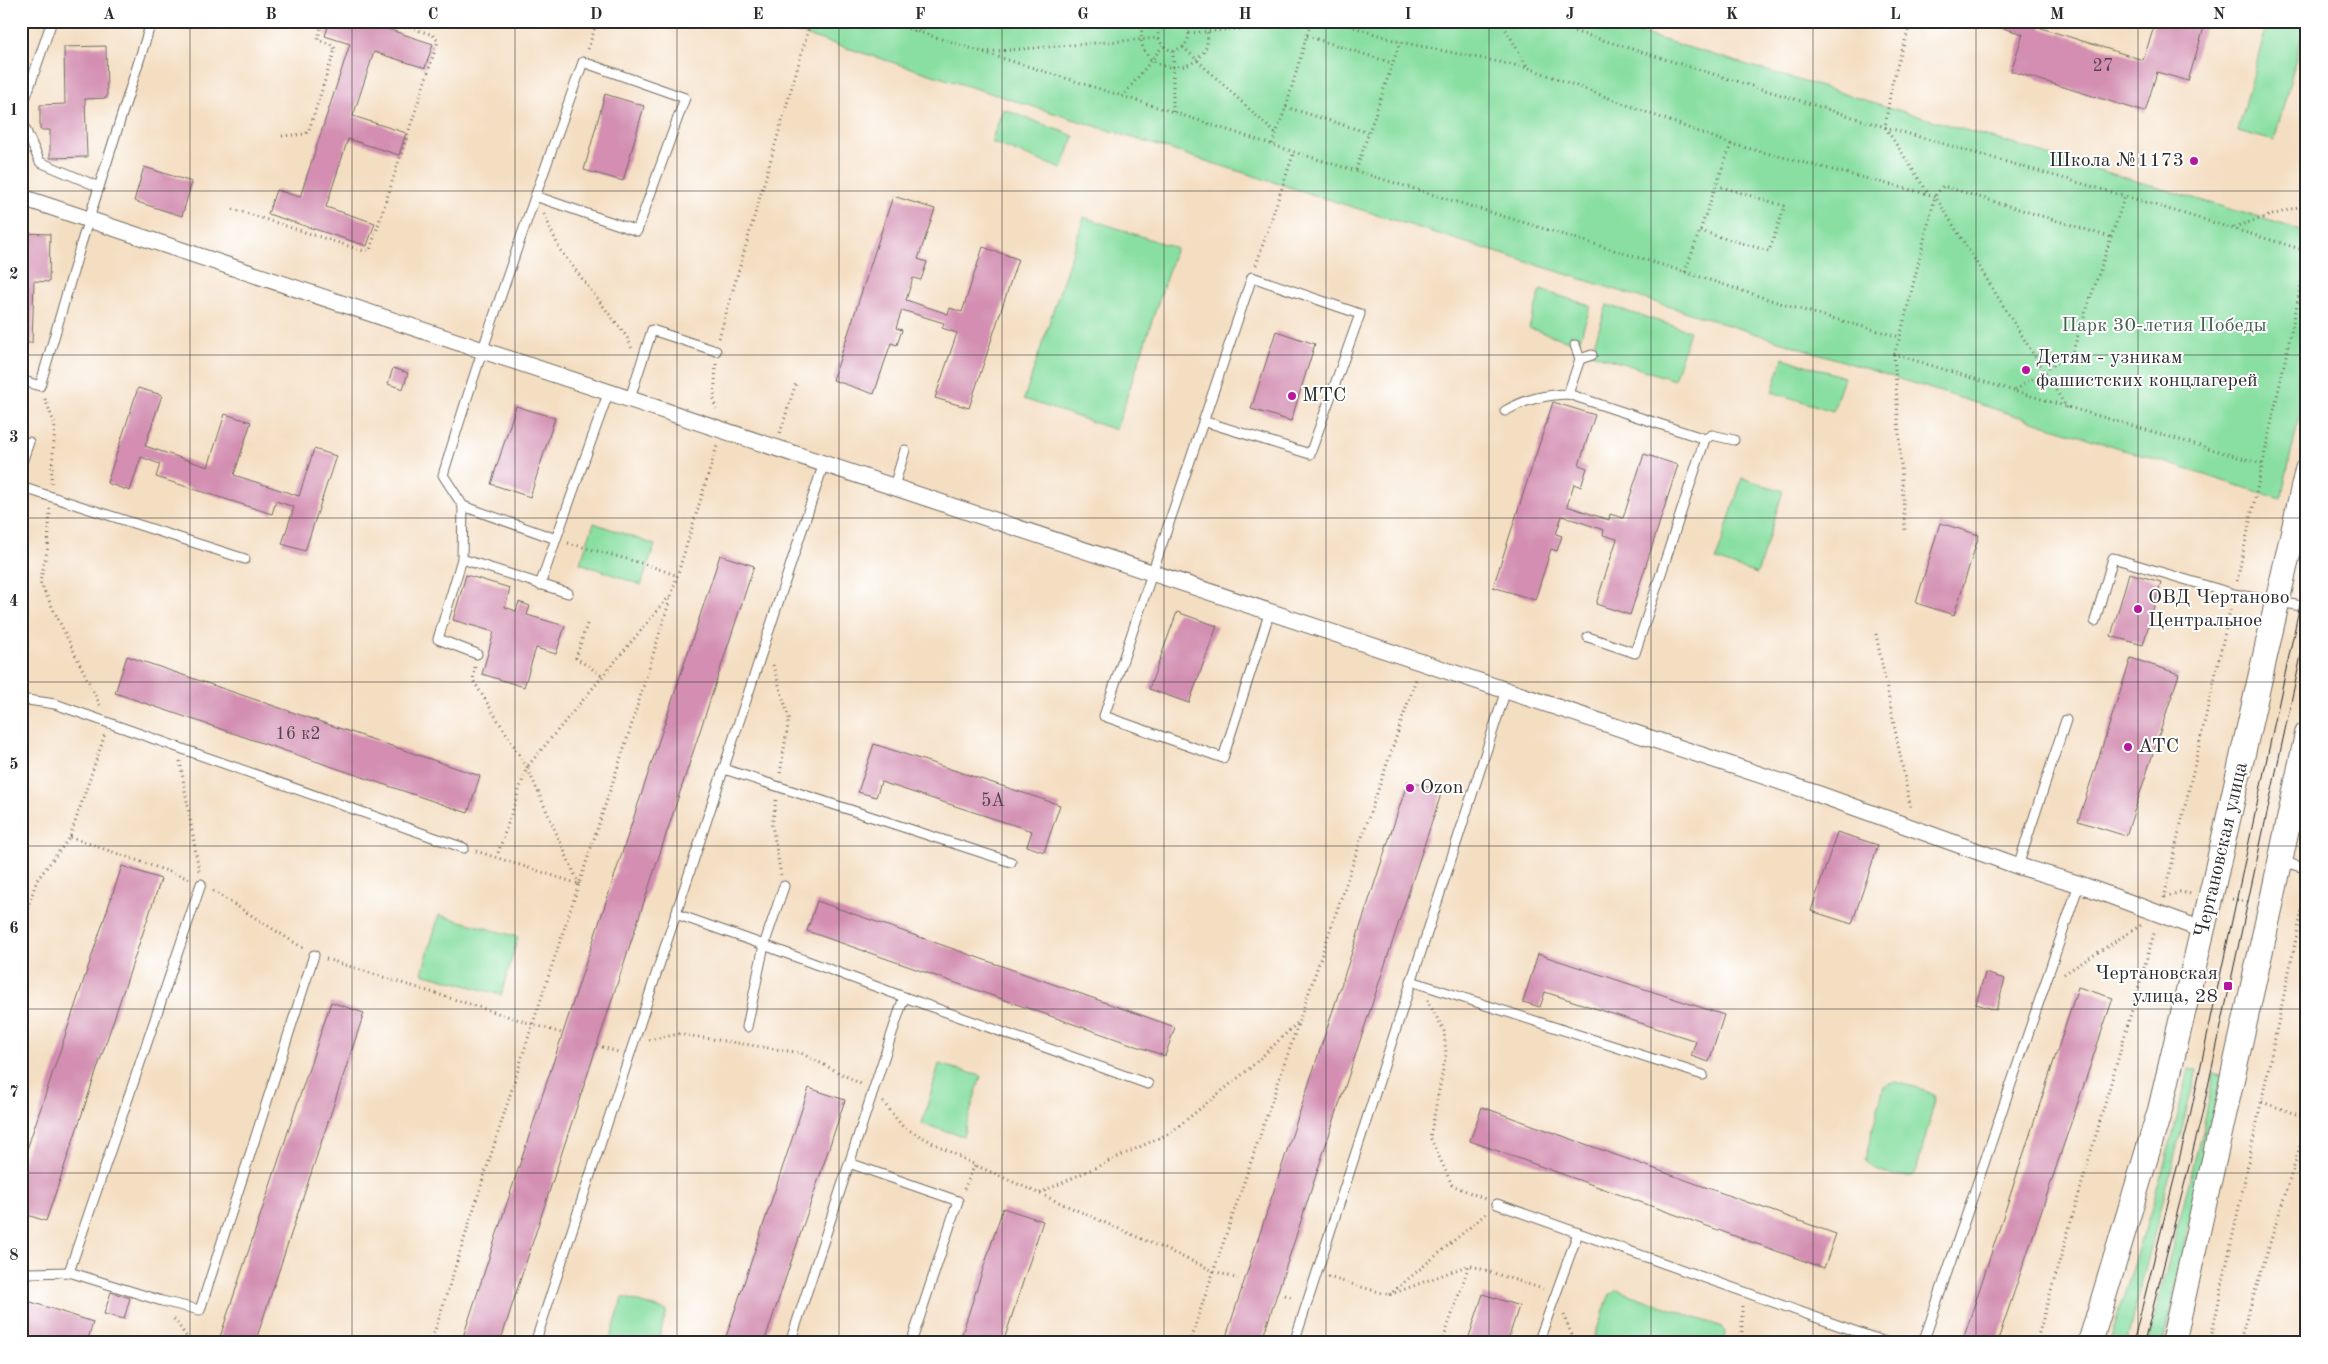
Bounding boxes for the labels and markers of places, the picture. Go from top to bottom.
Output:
place label: Школа №1173 [2049,151,2184,171]
marker: Школа №1173 [2188,155,2200,167]
place label: Детям - узникам фашистских концлагерей [2036,348,2258,391]
marker: Детям - узникам фашистских концлагерей [2020,364,2032,376]
place label: МТС [1302,386,1346,406]
marker: МТС [1286,390,1298,402]
place label: ОВД Чертаново Центральное [2148,588,2290,631]
marker: ОВД Чертаново Центральное [2132,603,2144,615]
place label: АТС [2138,737,2179,757]
marker: АТС [2122,741,2134,753]
place label: Ozon [1420,778,1464,798]
marker: Ozon [1404,782,1416,794]
place label: Чертановская улица, 28 [2095,964,2218,1007]
marker: Чертановская улица, 28 [2222,980,2234,992]

